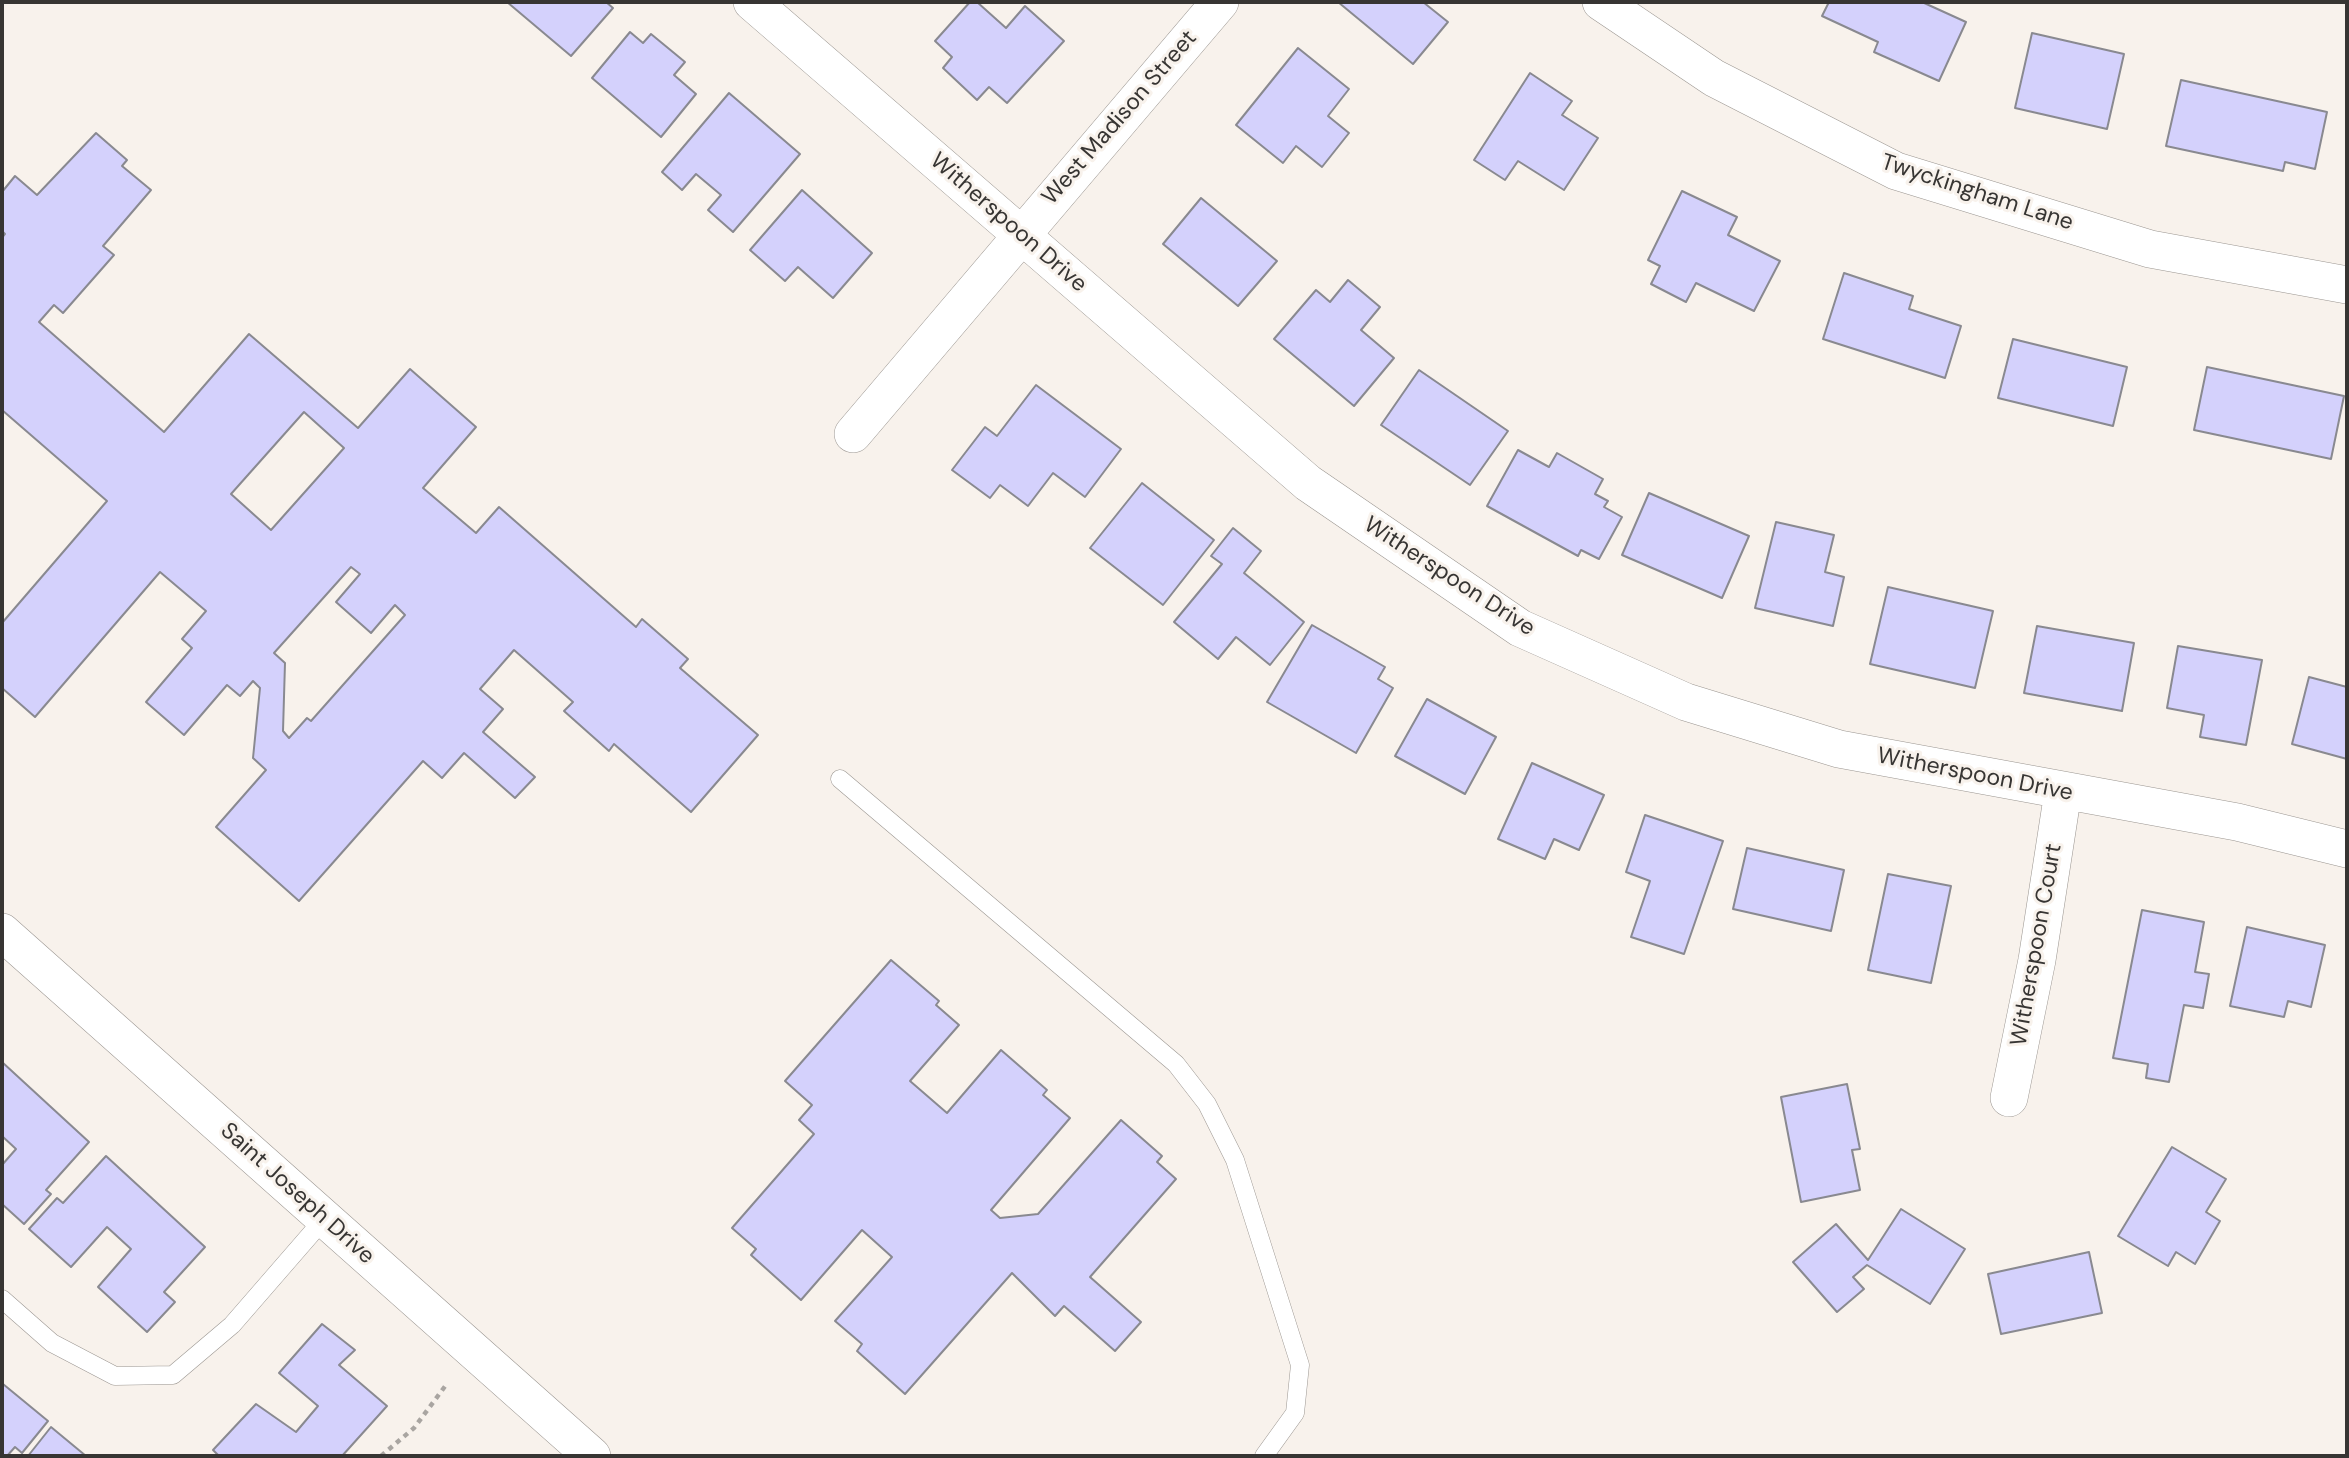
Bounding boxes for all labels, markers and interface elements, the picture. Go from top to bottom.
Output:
street label: West Madison Street [1037,25,1203,211]
street label: Witherspoon Drive [924,147,1092,299]
street label: Twyckingham Lane [1877,149,2077,237]
street label: Witherspoon Drive [1358,511,1540,643]
street label: Witherspoon Drive [1875,743,2075,807]
street label: Witherspoon Court [2006,842,2068,1048]
street label: Saint Joseph Drive [214,1118,380,1270]

